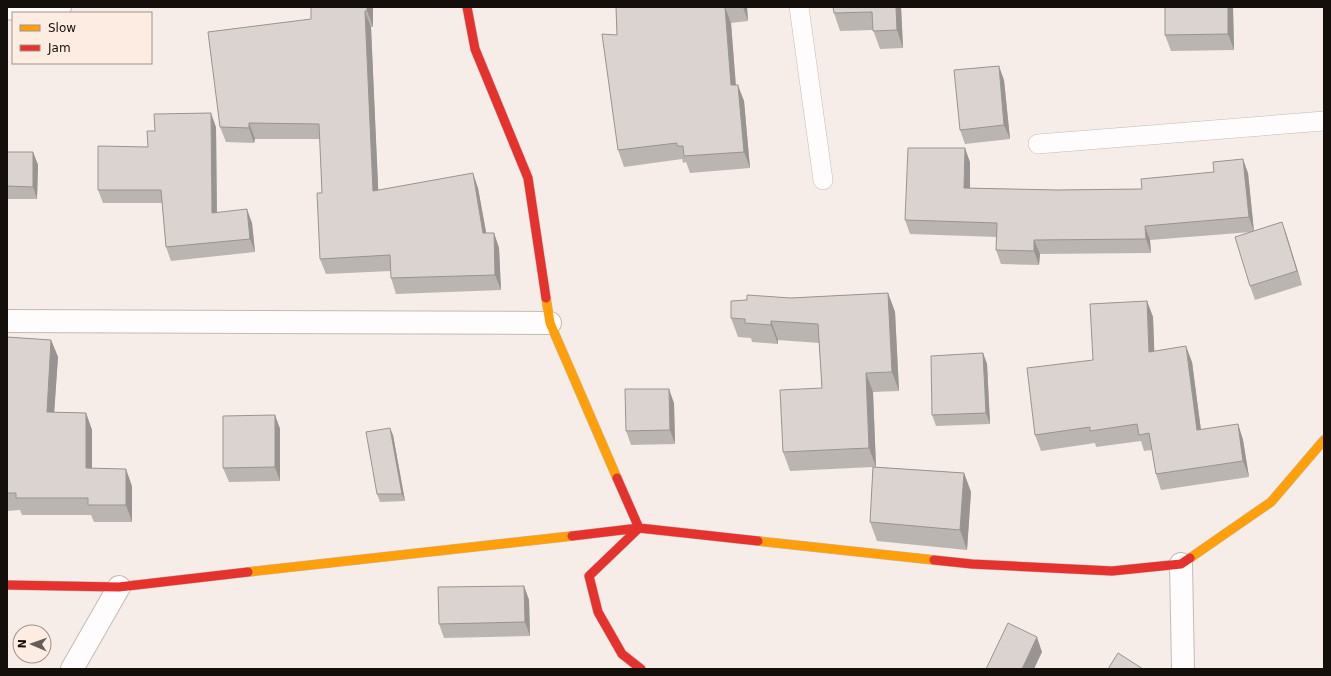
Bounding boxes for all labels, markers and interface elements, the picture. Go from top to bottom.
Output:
legend [12,12,152,64]
text: Slow [48,21,76,35]
text: Jam [47,41,71,55]
north arrow [12,624,52,664]
text: N [16,639,29,649]

